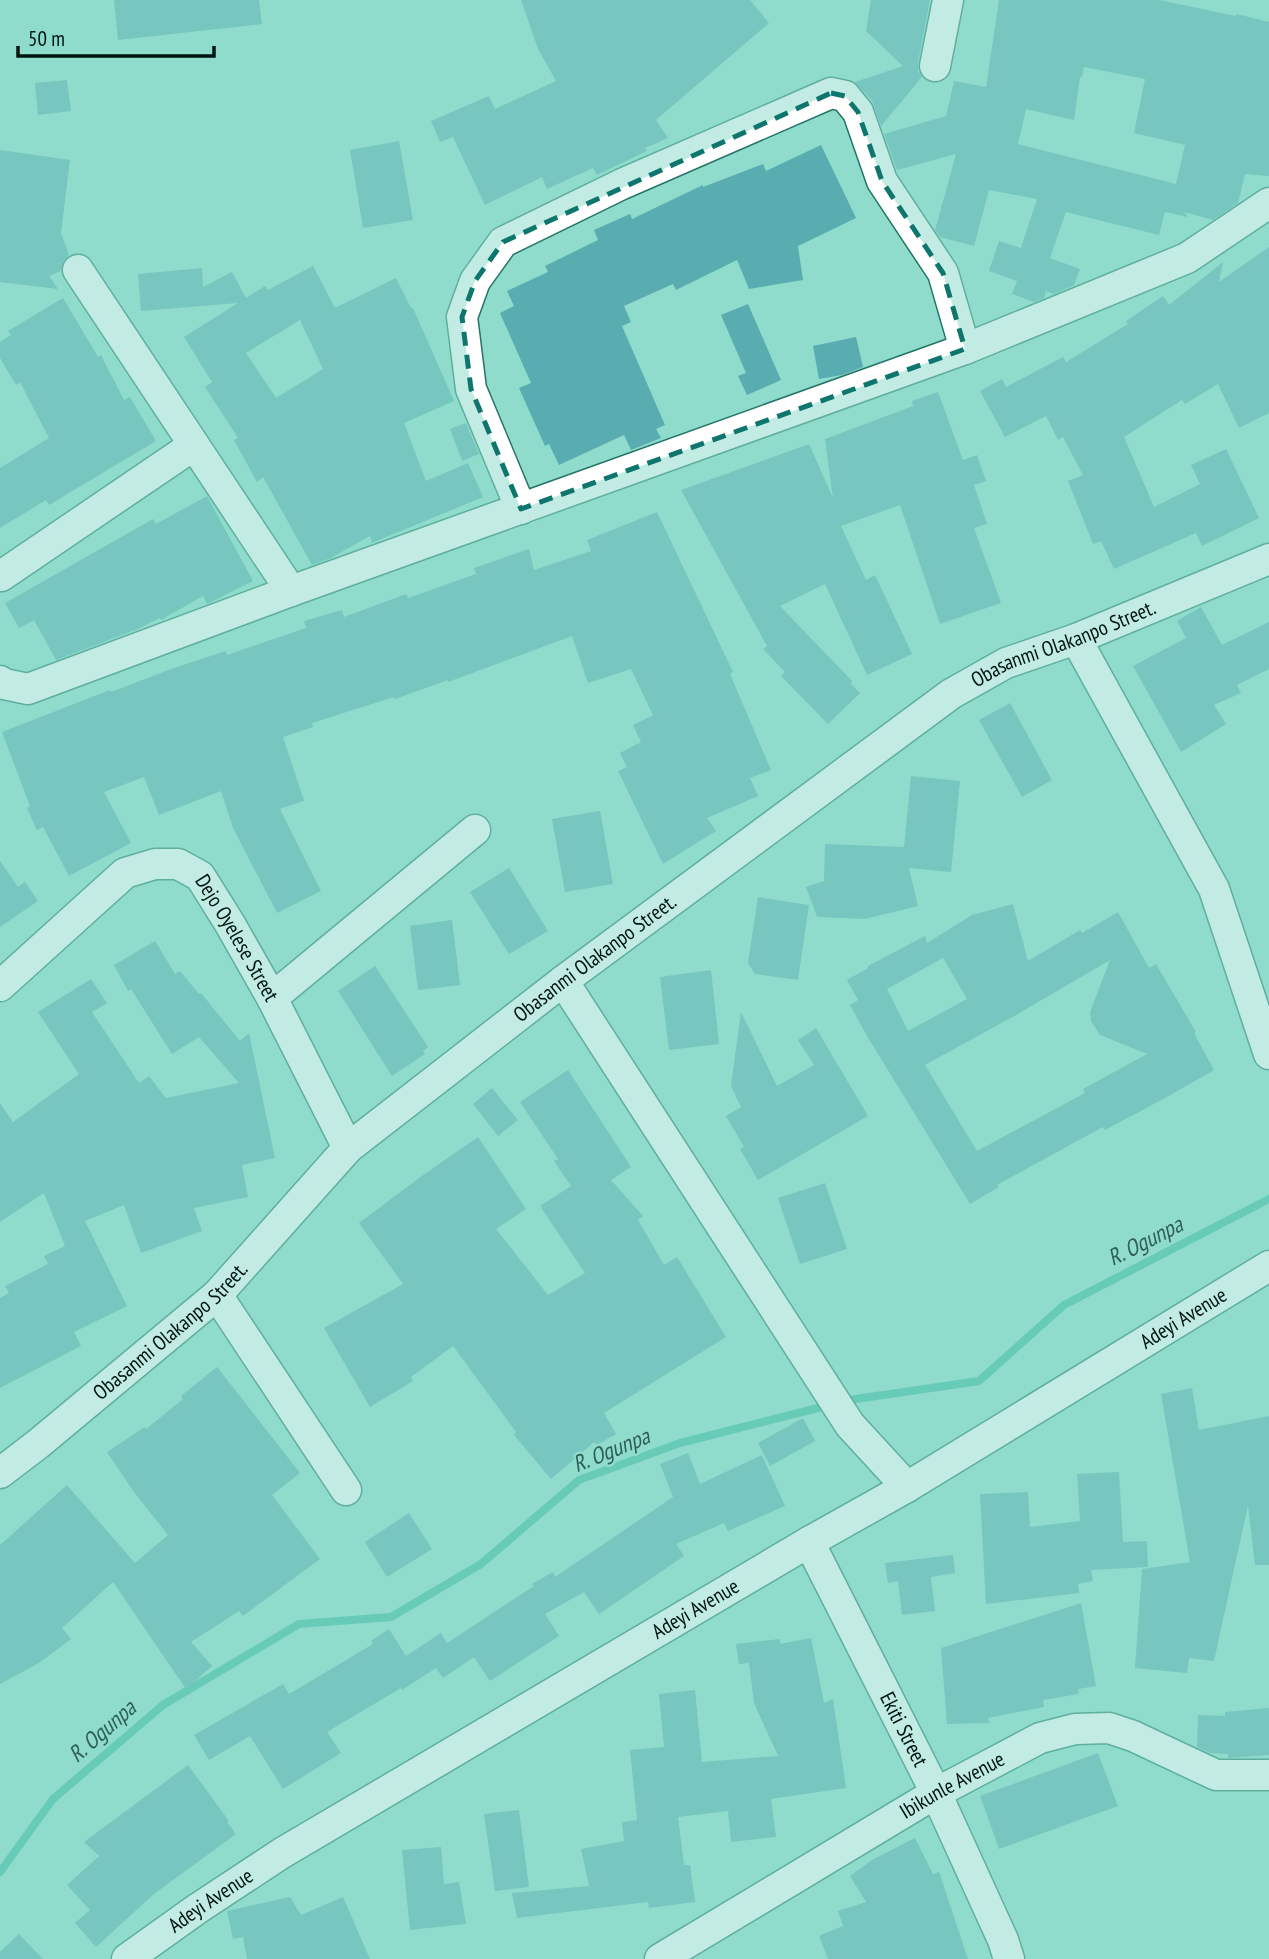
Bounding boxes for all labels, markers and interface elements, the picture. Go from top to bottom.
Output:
scale bar [18,14,214,58]
text: 50 m [28,25,65,52]
street label: Obasanmi Olakanpo Street. [966,594,1159,693]
street label: Dejo Oyelese Street [189,869,285,1006]
street label: Obasanmi Olakanpo Street. [508,888,681,1028]
water label: R. Ogunpa [1102,1209,1189,1272]
street label: Obasanmi Olakanpo Street. [87,1256,253,1406]
street label: Adeyi Avenue [1135,1281,1232,1355]
water label: R. Ogunpa [568,1420,655,1478]
street label: Adeyi Avenue [647,1572,744,1645]
street label: Ekiti Street [874,1687,934,1771]
water label: R. Ogunpa [62,1692,143,1768]
street label: Ibikunle Avenue [895,1745,1009,1825]
street label: Adeyi Avenue [162,1862,258,1938]

